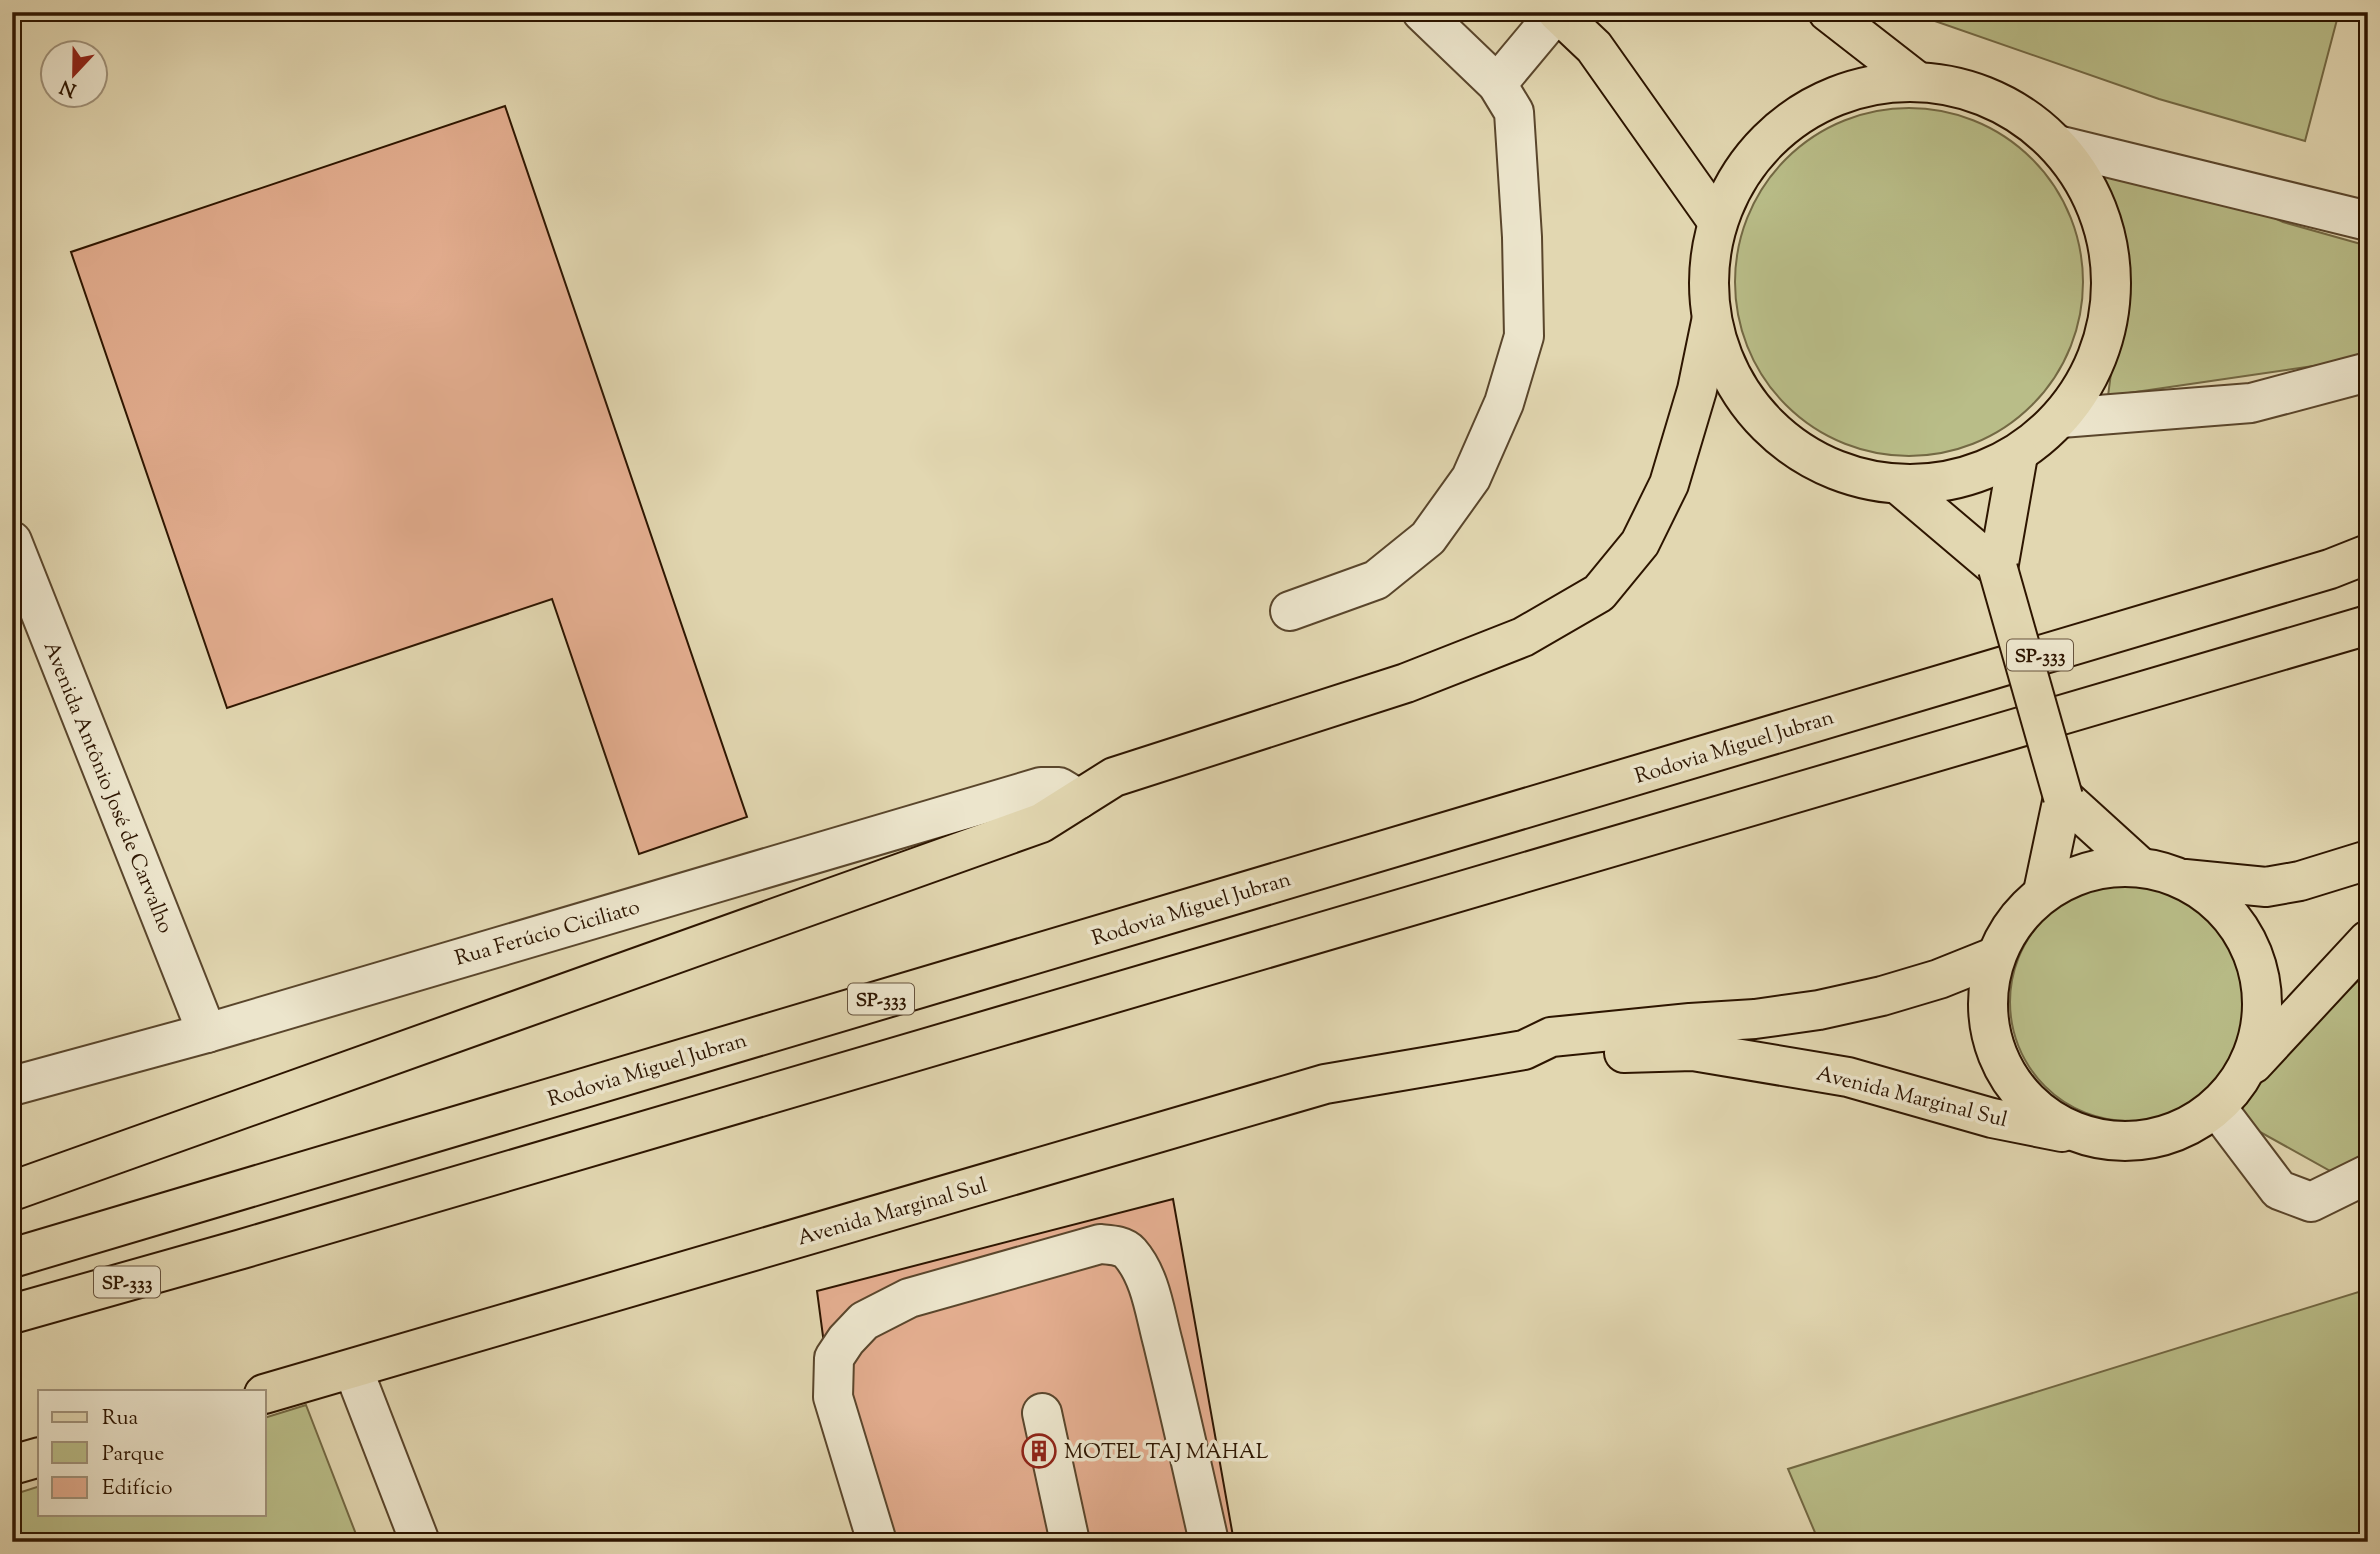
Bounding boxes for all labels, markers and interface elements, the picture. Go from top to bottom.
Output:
north arrow [38,38,108,108]
text: N [56,72,81,103]
street label: Avenida Antônio José de Carvalho [35,637,180,938]
road number: SP-333 [2007,640,2073,670]
street label: Rodovia Miguel Jubran [1631,703,1838,792]
street label: Rodovia Miguel Jubran [1088,865,1295,954]
street label: Rua Ferúcio Ciciliato [452,893,643,975]
road number: SP-333 [848,984,914,1015]
street label: Rodovia Miguel Jubran [544,1026,751,1115]
street label: Avenida Marginal Sul [1813,1060,2010,1136]
street label: Avenida Marginal Sul [794,1171,991,1254]
road number: SP-333 [94,1266,160,1298]
legend [38,1390,266,1516]
text: Rua [102,1404,139,1434]
building icon: MOTEL TAJ MAHAL [1020,1432,1058,1470]
place label: MOTEL TAJ MAHAL [1064,1438,1269,1468]
text: Parque [102,1440,164,1470]
text: Edifício [102,1474,172,1504]

